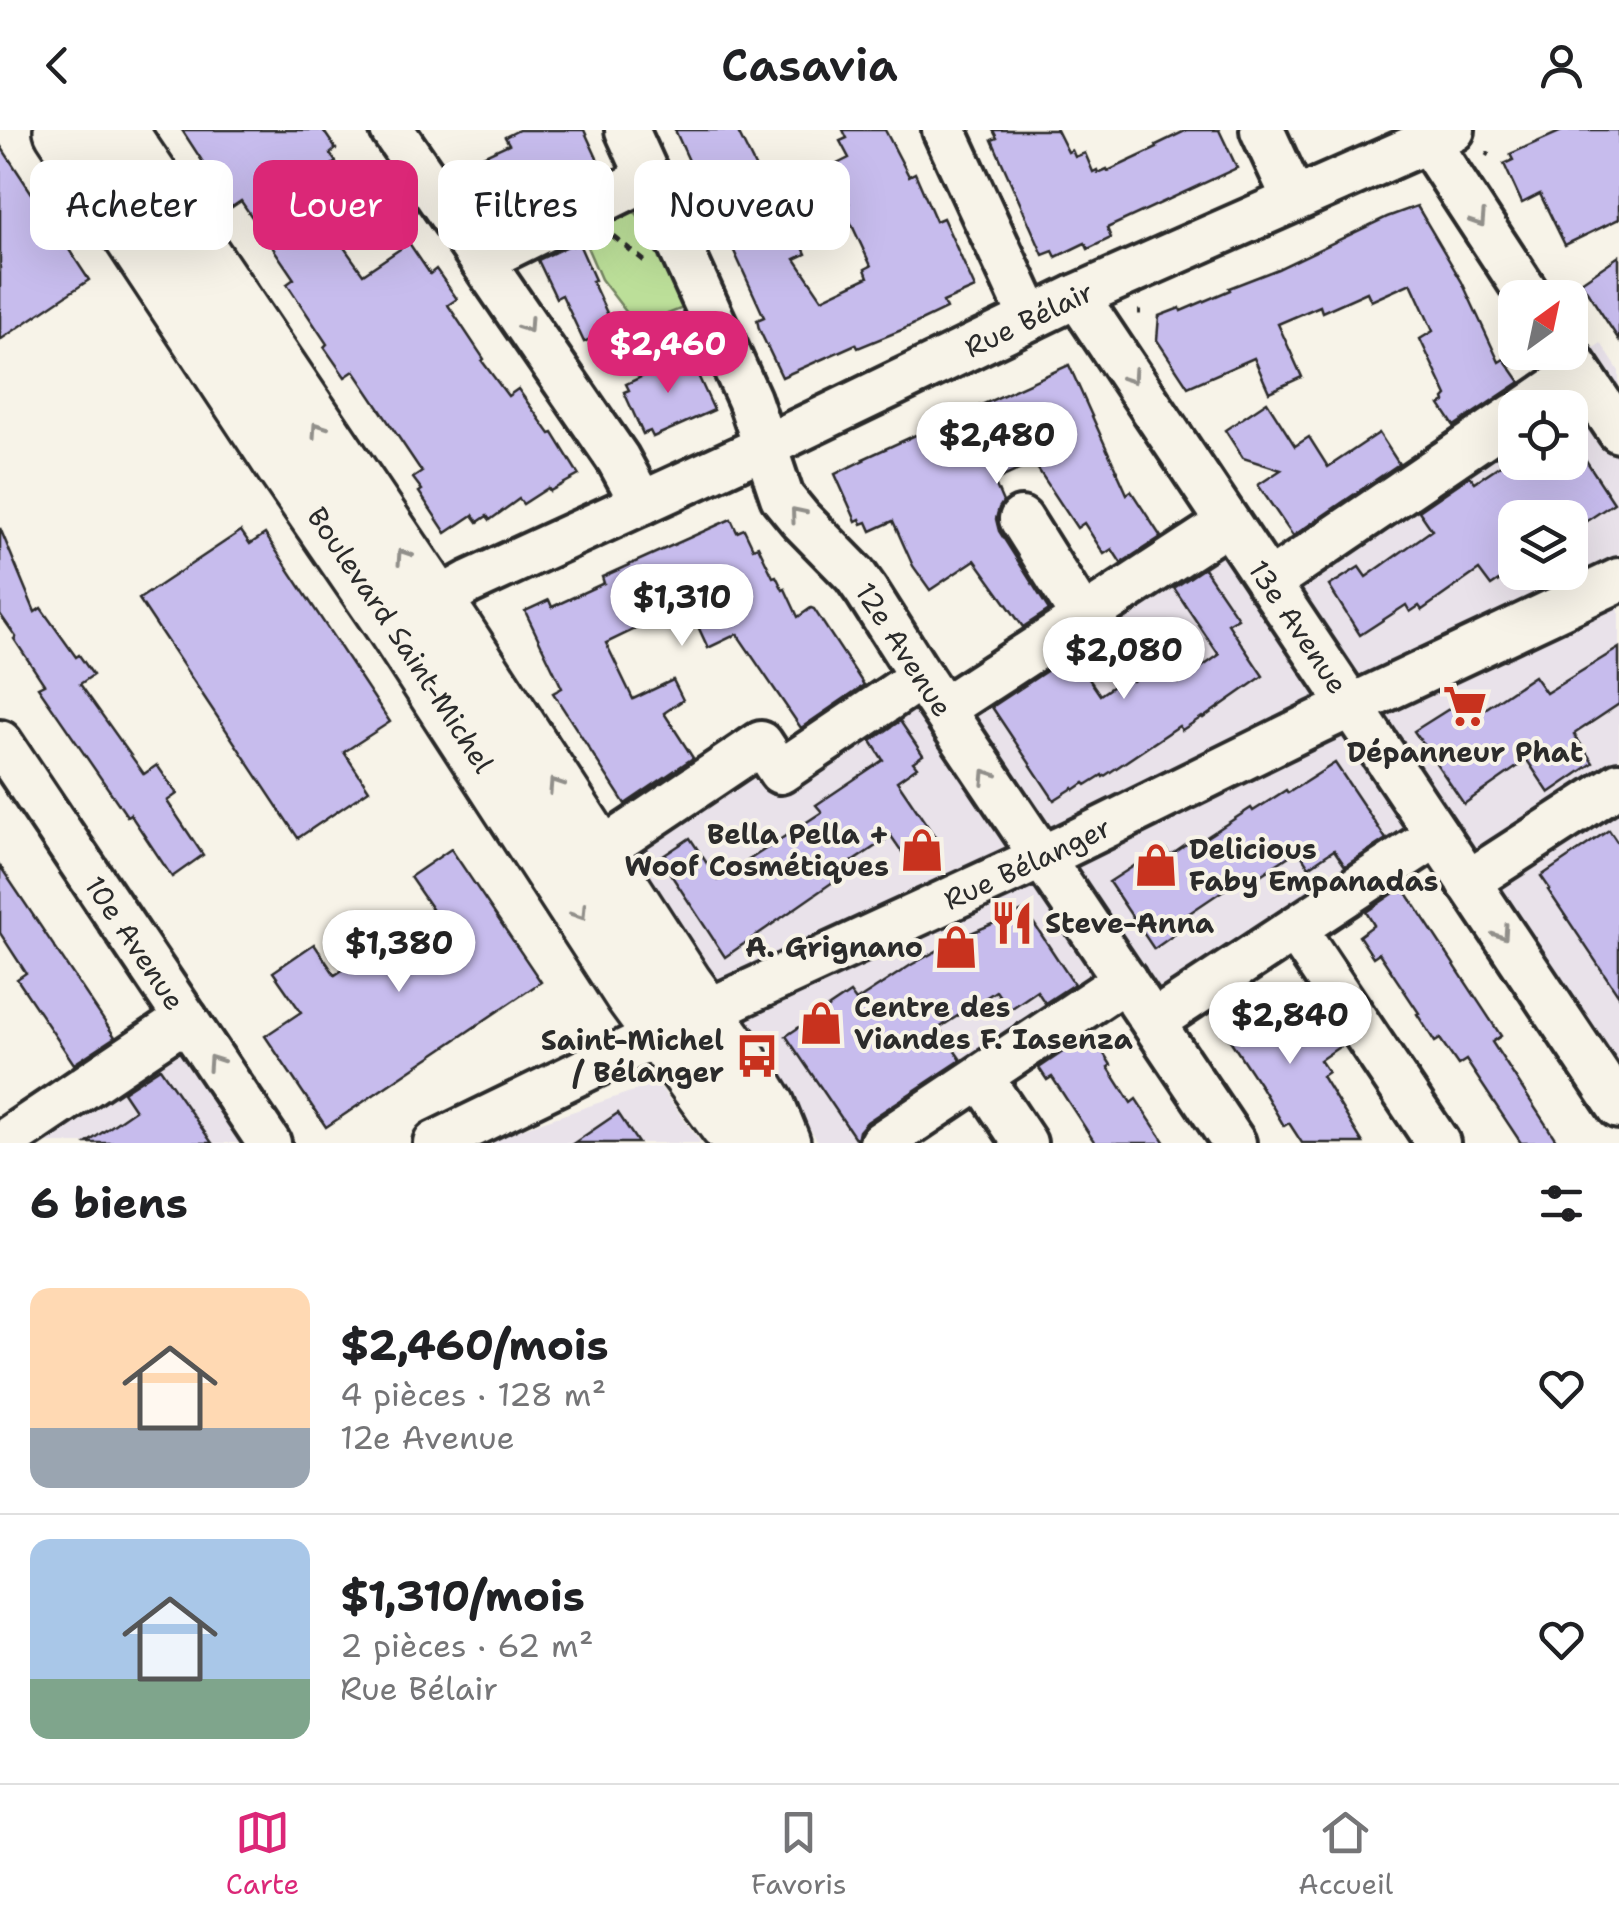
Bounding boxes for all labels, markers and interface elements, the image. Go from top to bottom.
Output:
text: Casavia [721,35,898,95]
icon: back [30,38,85,93]
icon: person [1534,38,1589,93]
chip: Acheter [30,160,233,250]
chip: Louer [253,160,418,250]
chip: Filtres [438,160,614,250]
chip: Nouveau [634,160,850,250]
one-way arrow [1467,209,1486,227]
street label: Rue Bélair [958,272,1099,366]
north arrow [1498,280,1588,370]
map controls [1498,280,1588,590]
pin: $2,460 [587,311,749,396]
one-way arrow [515,314,533,333]
text: $2,460 [609,322,727,365]
one-way arrow [1119,366,1137,385]
button: locate [1498,390,1588,480]
pin: $2,480 [916,402,1078,487]
text: $2,480 [938,413,1056,456]
one-way arrow [311,422,330,440]
street label: Boulevard Saint-Michel [299,499,503,780]
button: layers [1498,500,1588,590]
one-way arrow [790,507,808,525]
one-way arrow [397,548,415,567]
street label: 13e Avenue [1240,553,1357,701]
pin: $1,310 [601,564,763,649]
text: $1,310 [632,575,732,618]
street label: 12e Avenue [847,575,961,724]
pin: $2,080 [1043,617,1205,702]
text: $2,080 [1065,628,1183,671]
supermarket icon: Dépanneur Phat [1441,682,1489,730]
place label: Dépanneur Phat [1347,733,1583,771]
one-way arrow [981,768,999,787]
one-way arrow [548,777,567,795]
street label: Rue Bélanger [938,808,1117,919]
place label: Bella Pella + Woof Cosmétiques [625,815,889,885]
shop icon: Bella Pella + Woof Cosmétiques [898,826,946,874]
place label: Delicious Faby Empanadas [1189,830,1439,900]
shop icon: Delicious Faby Empanadas [1132,841,1180,889]
street label: 10e Avenue [76,868,194,1018]
restaurant icon: Steve-Anna [988,899,1036,947]
one-way arrow [567,902,586,920]
place label: Steve-Anna [1045,904,1214,942]
pin: $1,380 [318,910,480,995]
text: $1,380 [344,921,454,964]
shop icon: A. Grignano [932,923,980,971]
one-way arrow [1490,923,1509,941]
place label: A. Grignano [745,928,923,966]
pin: $2,840 [1209,982,1371,1067]
place label: Centre des Viandes F. Iasenza [854,988,1133,1058]
text: $2,840 [1231,993,1349,1036]
shop icon: Centre des Viandes F. Iasenza [797,999,845,1047]
place label: Saint-Michel / Bélanger [541,1021,724,1091]
bus stop icon: Saint-Michel / Bélanger [733,1032,781,1080]
one-way arrow [208,1055,227,1073]
text: 6 biens [30,1175,188,1231]
icon: filters [1534,1176,1589,1231]
text: $2,460/mois [340,1317,609,1373]
icon: home [110,1328,230,1448]
icon: heart [1534,1361,1589,1416]
text: 4 pièces · 128 m² [340,1373,606,1416]
text: 12e Avenue [340,1416,515,1459]
text: $1,310/mois [340,1568,585,1624]
icon: home [110,1579,230,1699]
icon: heart [1534,1612,1589,1667]
text: 2 pièces · 62 m² [340,1624,593,1667]
text: Rue Bélair [340,1667,498,1710]
tab: Carte [226,1805,299,1903]
tab: Favoris [751,1805,847,1903]
tab: Accueil [1298,1805,1393,1903]

